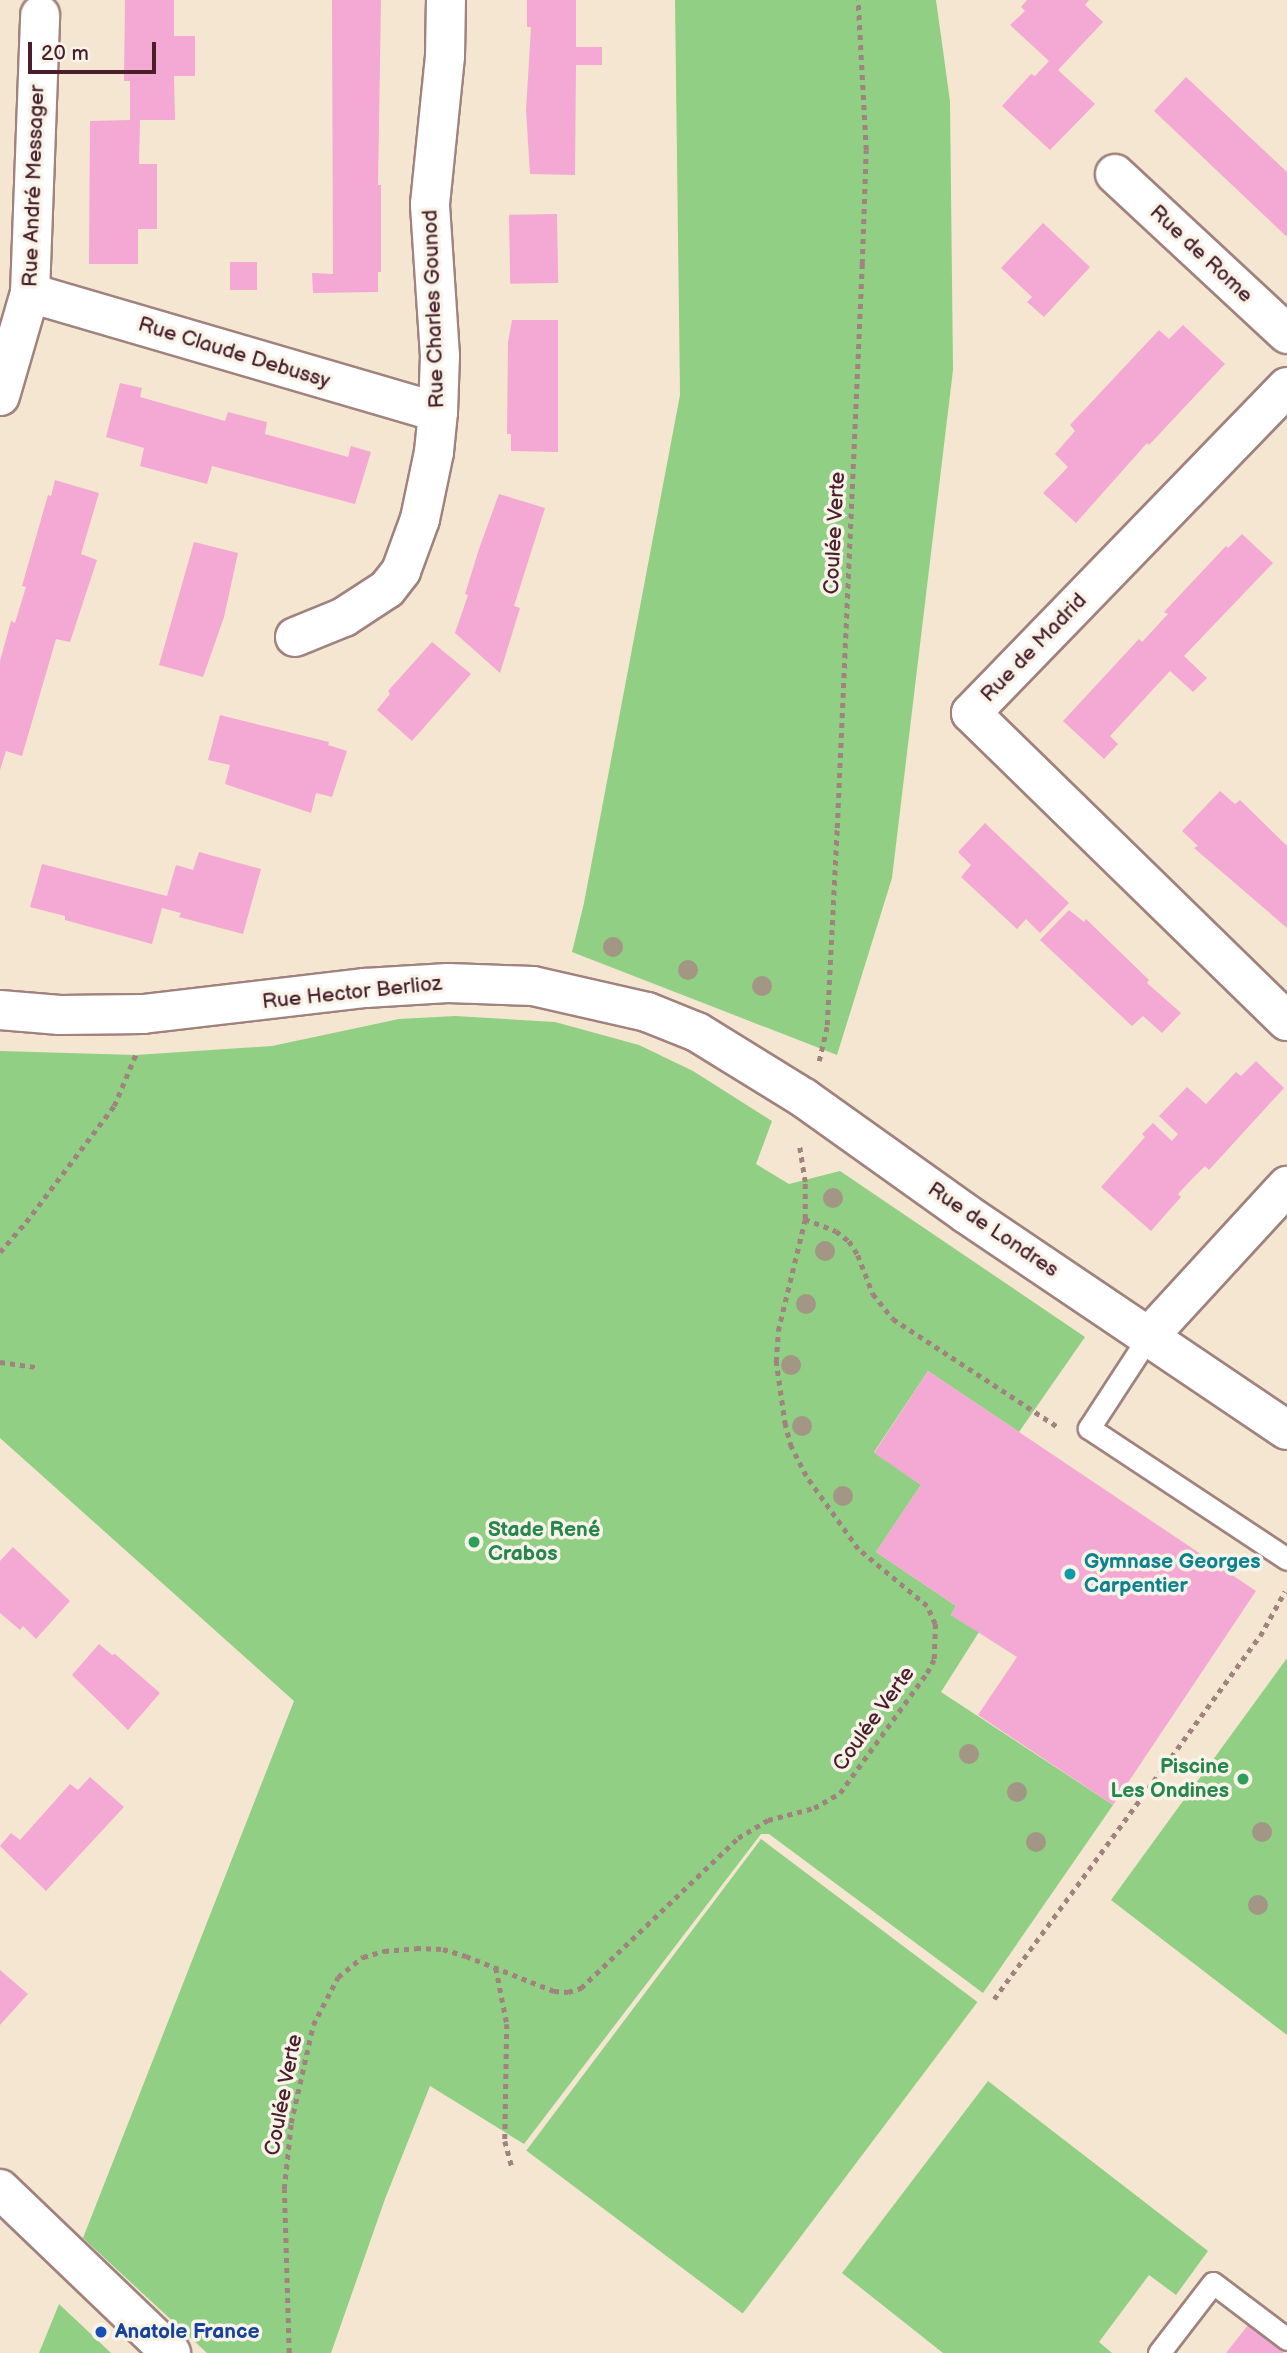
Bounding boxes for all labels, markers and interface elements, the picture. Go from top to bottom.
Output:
scale bar [32,28,159,72]
text: 20 m [41,41,89,66]
street label: Rue André Messager [18,84,50,288]
street label: Rue de Rome [1144,200,1258,308]
street label: Rue Charles Gounod [418,209,450,409]
street label: Rue Claude Debussy [135,312,333,394]
street label: Coulée Verte [819,471,851,595]
street label: Rue de Madrid [976,588,1092,708]
street label: Rue Hector Berlioz [261,971,443,1015]
street label: Rue de Londres [923,1177,1063,1283]
place label: Stade René Crabos [488,1517,600,1567]
marker: Stade René Crabos [466,1534,482,1550]
place label: Gymnase Georges Carpentier [1084,1549,1260,1599]
marker: Gymnase Georges Carpentier [1062,1566,1078,1582]
street label: Coulée Verte [828,1662,920,1776]
place label: Piscine Les Ondines [1111,1754,1229,1804]
marker: Piscine Les Ondines [1235,1771,1251,1787]
street label: Coulée Verte [260,2032,308,2158]
place label: Anatole France [115,2319,260,2345]
marker: Anatole France [93,2324,109,2340]

